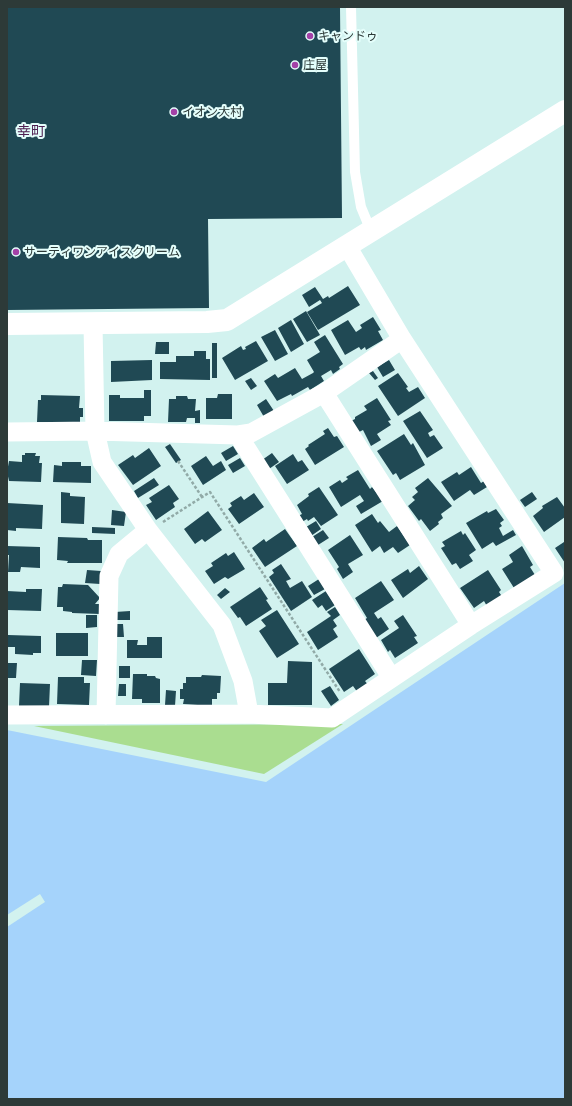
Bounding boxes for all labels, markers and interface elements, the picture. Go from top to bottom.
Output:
place label: キャンドゥ [318,29,378,43]
marker: キャンドゥ [305,31,315,41]
place label: 庄屋 [303,58,327,72]
marker: 庄屋 [290,60,300,70]
place label: イオン大村 [182,105,242,119]
marker: イオン大村 [169,107,179,117]
district label: 幸町 [17,124,45,140]
place label: サーティワンアイスクリーム [24,245,180,259]
marker: サーティワンアイスクリーム [11,247,21,257]

